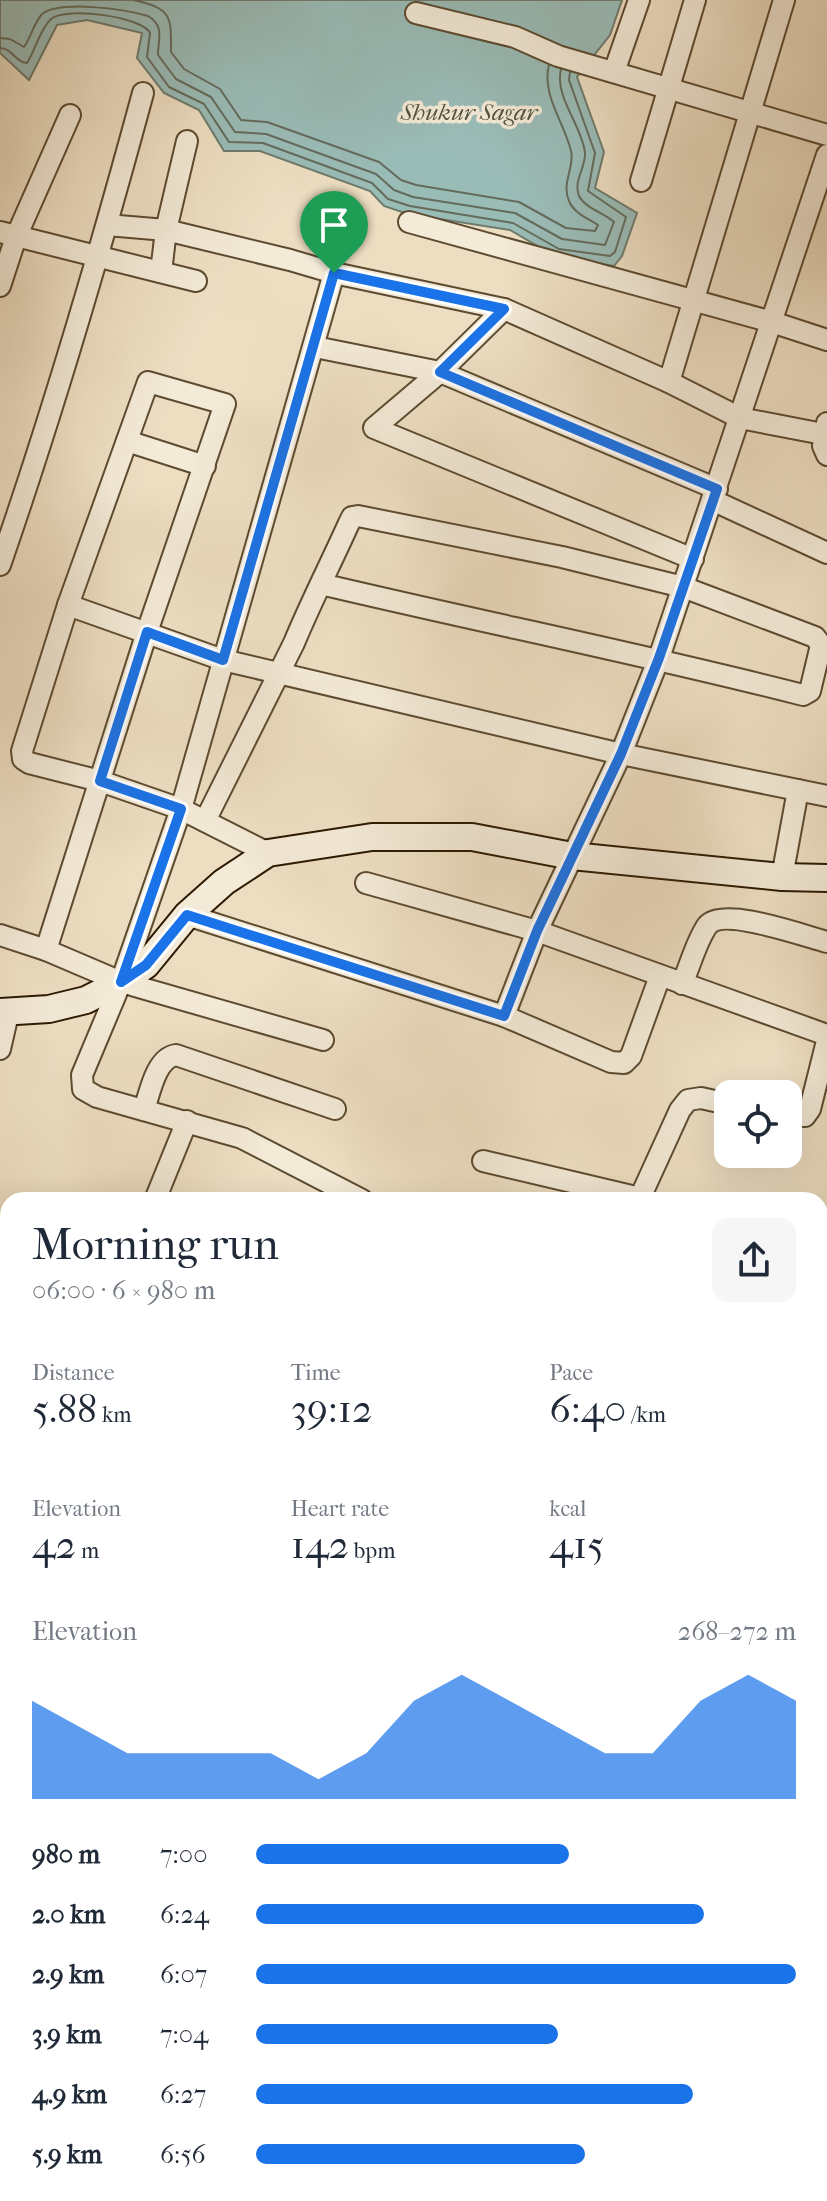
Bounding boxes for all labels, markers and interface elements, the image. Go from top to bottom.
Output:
water label: Shukur Sagar [400,98,539,126]
pin [300,191,368,273]
icon: arrive [312,203,356,247]
map controls [714,1080,802,1168]
button: locate [714,1080,802,1168]
button: share [712,1218,796,1302]
text: Morning run [32,1219,279,1270]
text: 06:00 · 6 × 980 m [32,1275,215,1306]
text: Distance [32,1360,115,1386]
text: Time [291,1360,341,1386]
text: Pace [549,1360,593,1386]
text: 5.88 [32,1386,97,1432]
text: 39:12 [291,1386,373,1432]
text: 6:40 [549,1386,626,1432]
text: km [97,1402,132,1428]
text: /km [626,1402,666,1428]
text: Elevation [32,1496,121,1522]
text: Heart rate [291,1496,389,1522]
text: kcal [549,1496,586,1522]
text: 42 [32,1522,76,1568]
text: 142 [291,1522,349,1568]
text: 415 [549,1522,604,1568]
text: m [76,1538,99,1564]
text: bpm [349,1538,396,1564]
text: Elevation [32,1616,137,1647]
text: 268–272 m [678,1616,796,1647]
text: 980 m [32,1839,100,1870]
text: 7:00 [160,1839,208,1870]
text: 2.0 km [32,1899,105,1930]
text: 6:24 [160,1899,209,1930]
text: 2.9 km [32,1959,104,1990]
text: 6:07 [160,1959,207,1990]
text: 3.9 km [32,2019,102,2050]
text: 7:04 [160,2019,208,2050]
text: 4.9 km [32,2079,107,2110]
text: 6:27 [160,2079,206,2110]
text: 5.9 km [32,2139,102,2170]
text: 6:56 [160,2139,206,2170]

